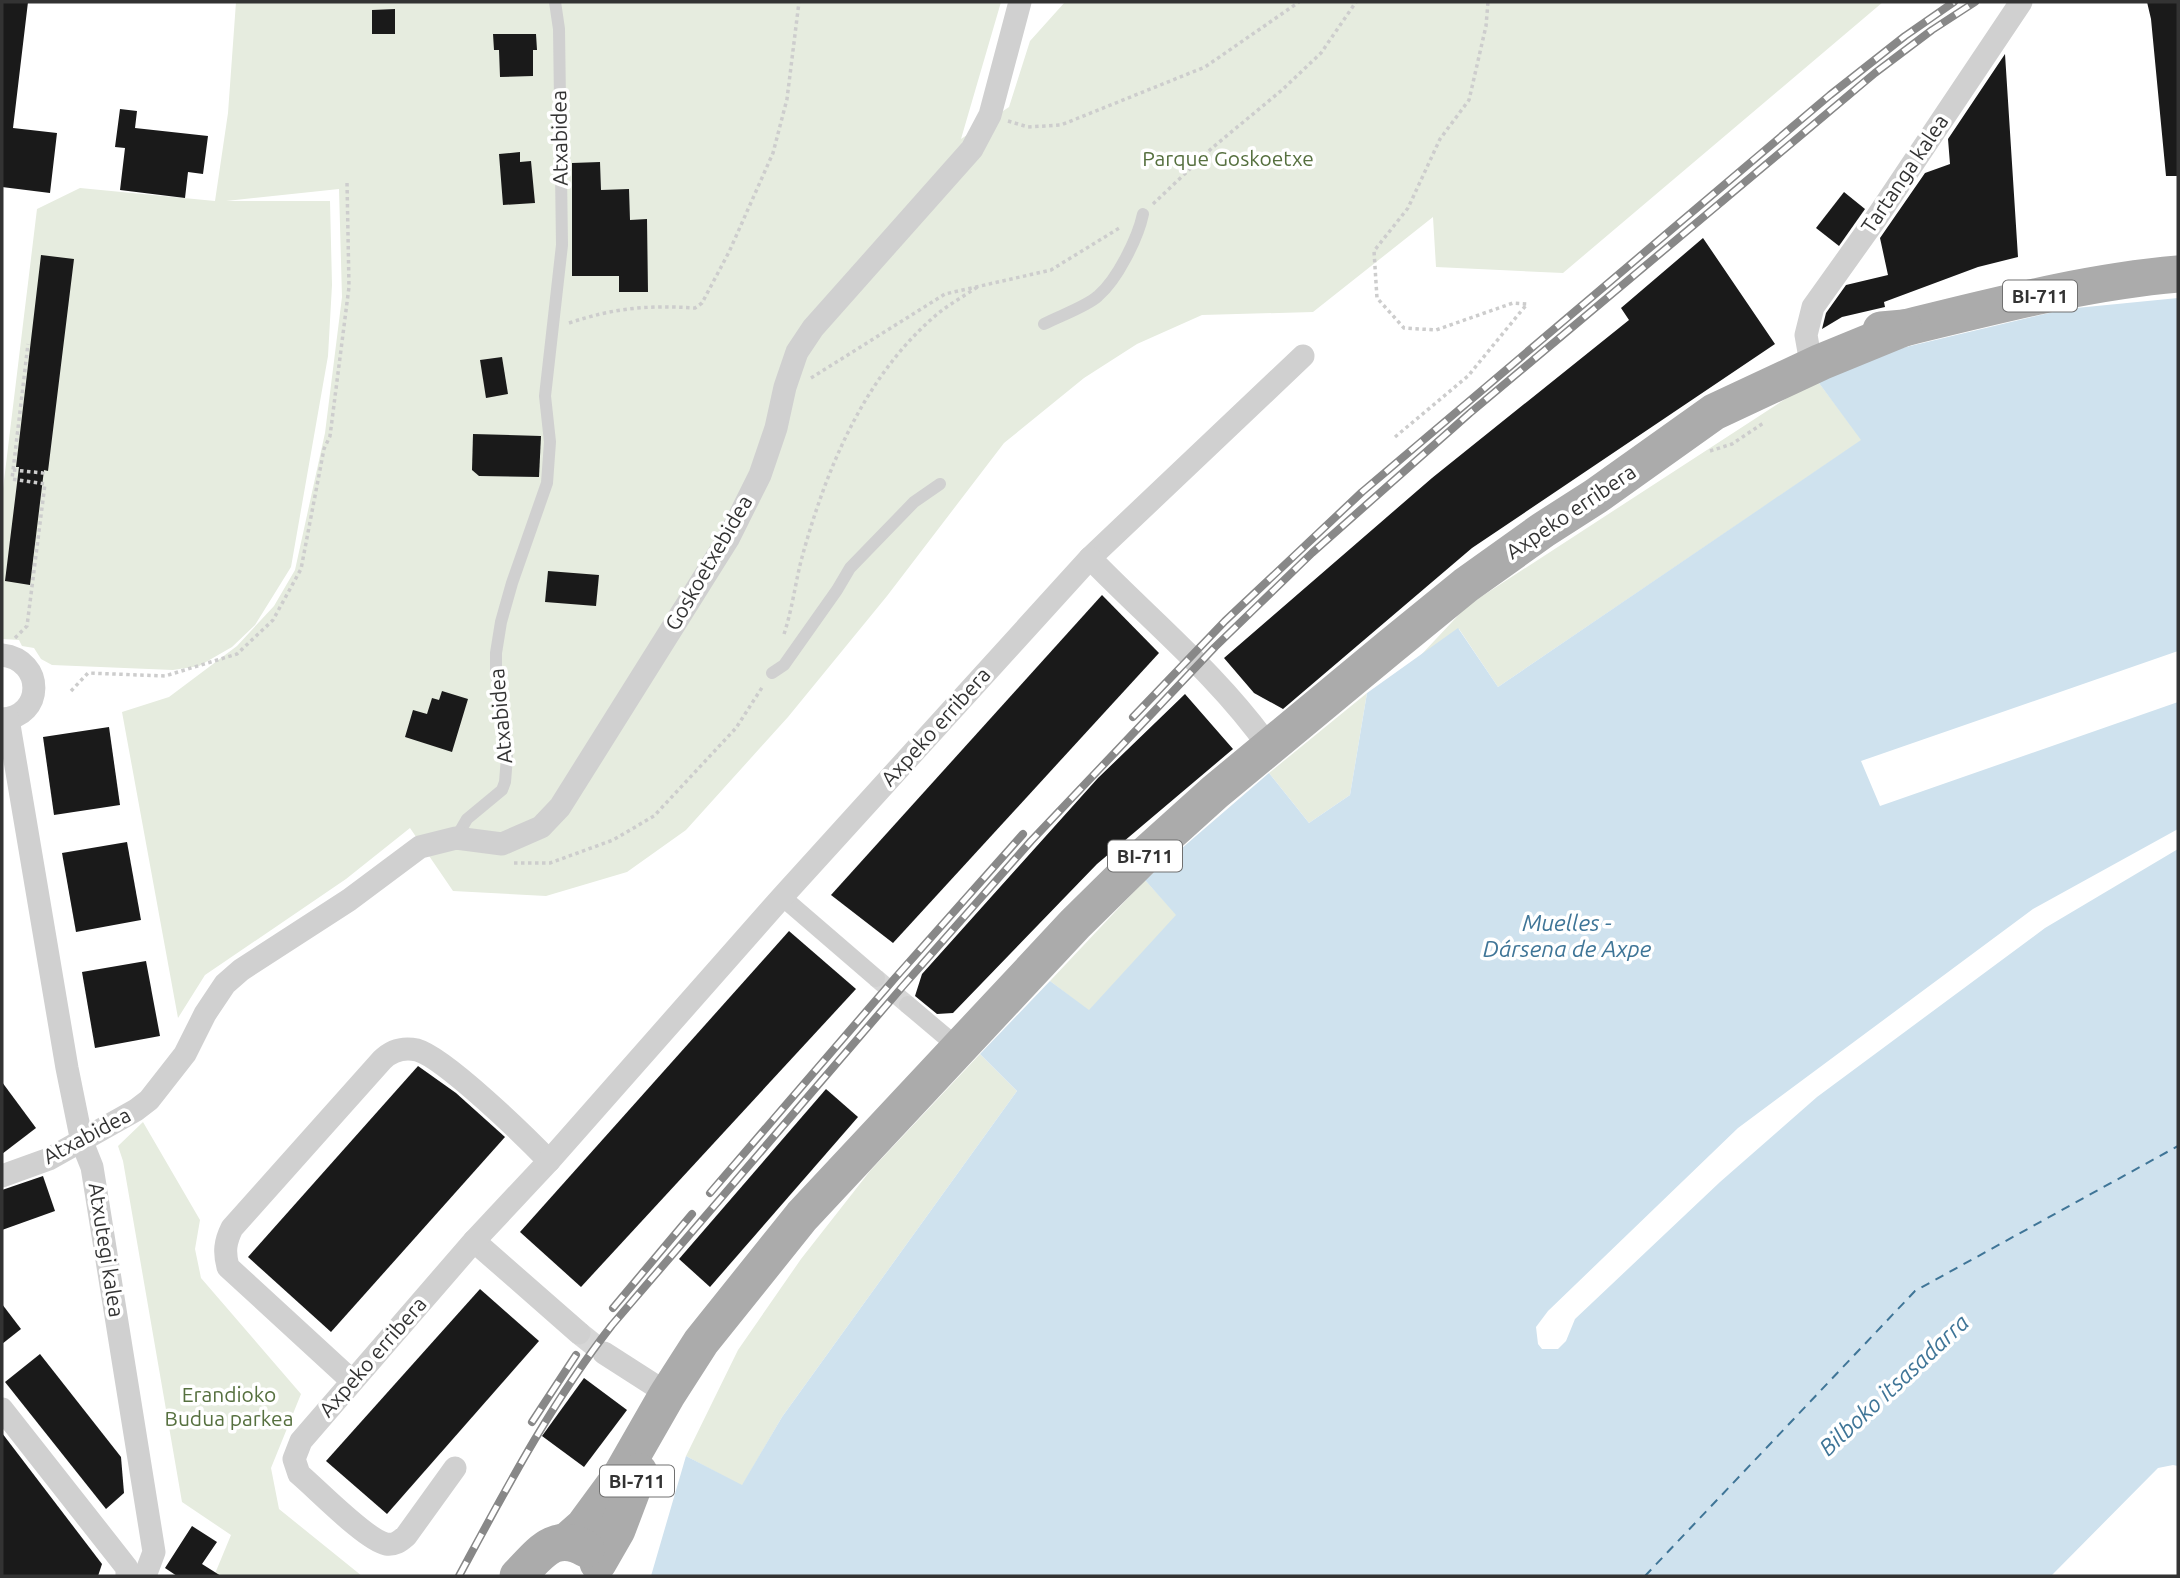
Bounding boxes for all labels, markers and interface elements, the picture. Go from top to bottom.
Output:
street label: Atxabidea [546,90,572,186]
street label: Tartanga kalea [1856,110,1953,237]
park label: Parque Goskoetxe [1142,146,1314,170]
road number: BI-711 [2003,280,2077,312]
street label: Axpeko erribera [1501,459,1640,563]
street label: Goskoetxebidea [660,491,757,634]
street label: Axpeko erribera [876,662,995,791]
street label: Atxabidea [484,667,516,765]
road number: BI-711 [1108,841,1182,872]
water label: Muelles - Dársena de Axpe [1483,910,1652,961]
street label: Atxabidea [39,1102,134,1168]
street label: Atxutegi kalea [85,1181,129,1319]
street label: Axpeko erribera [314,1291,431,1421]
water label: Bilboko itsasadarra [1814,1309,1973,1460]
park label: Erandioko Budua parkea [165,1382,293,1430]
road number: BI-711 [600,1466,674,1497]

